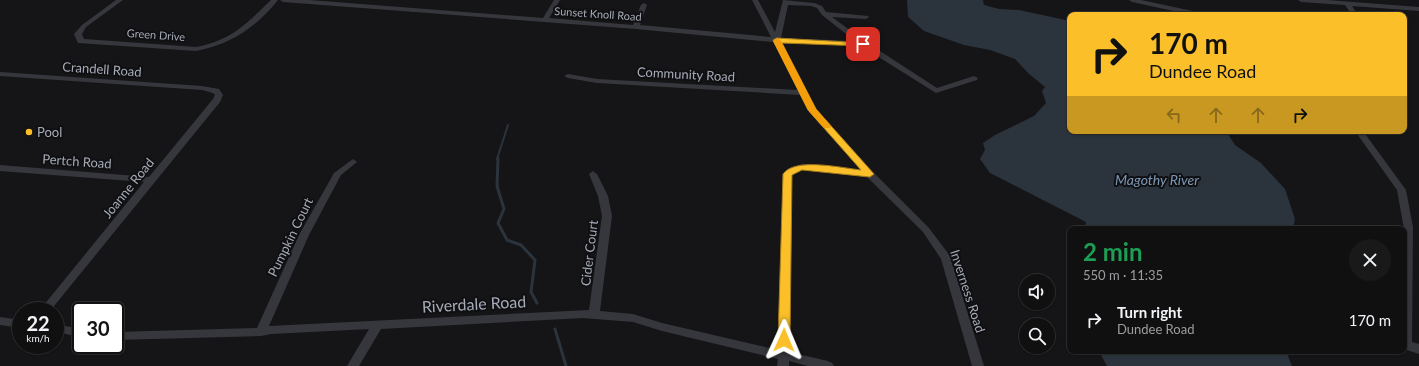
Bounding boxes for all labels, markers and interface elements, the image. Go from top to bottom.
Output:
street label: Sunset Knoll Road [554,4,642,23]
street label: Green Drive [126,26,186,43]
text: 170 m [1149,26,1228,60]
pin [846,27,880,61]
icon: right [1083,28,1135,80]
icon: arrive [852,33,874,55]
street label: Crandell Road [62,58,142,80]
text: Dundee Road [1149,60,1256,82]
street label: Community Road [637,63,735,85]
icon: left [1163,104,1185,126]
icon: ahead [1205,104,1227,126]
icon: ahead [1247,104,1269,126]
icon: right [1289,104,1311,126]
place label: Pool [37,124,62,140]
marker: Pool [24,127,34,137]
street label: Pertch Road [42,151,112,171]
street label: Joanne Road [99,155,157,221]
water label: Magothy River [1115,171,1199,188]
street label: Pumpkin Court [264,195,316,279]
street label: Cider Court [577,219,601,287]
text: 2 min [1083,237,1143,266]
button: close [1349,239,1391,281]
street label: Inverness Road [947,247,989,335]
text: 550 m · 11:35 [1083,267,1163,283]
map controls [1019,274,1055,354]
button: sound [1019,274,1055,310]
street label: Riverdale Road [421,291,527,316]
speed limit sign: 30 [72,302,124,354]
text: Turn right [1117,303,1182,321]
icon: right [1083,309,1105,331]
text: 22 [26,311,50,335]
text: 170 m [1349,311,1391,329]
button: search [1019,318,1055,354]
position arrow [763,319,805,361]
text: Dundee Road [1117,321,1194,337]
text: km/h [26,332,50,344]

